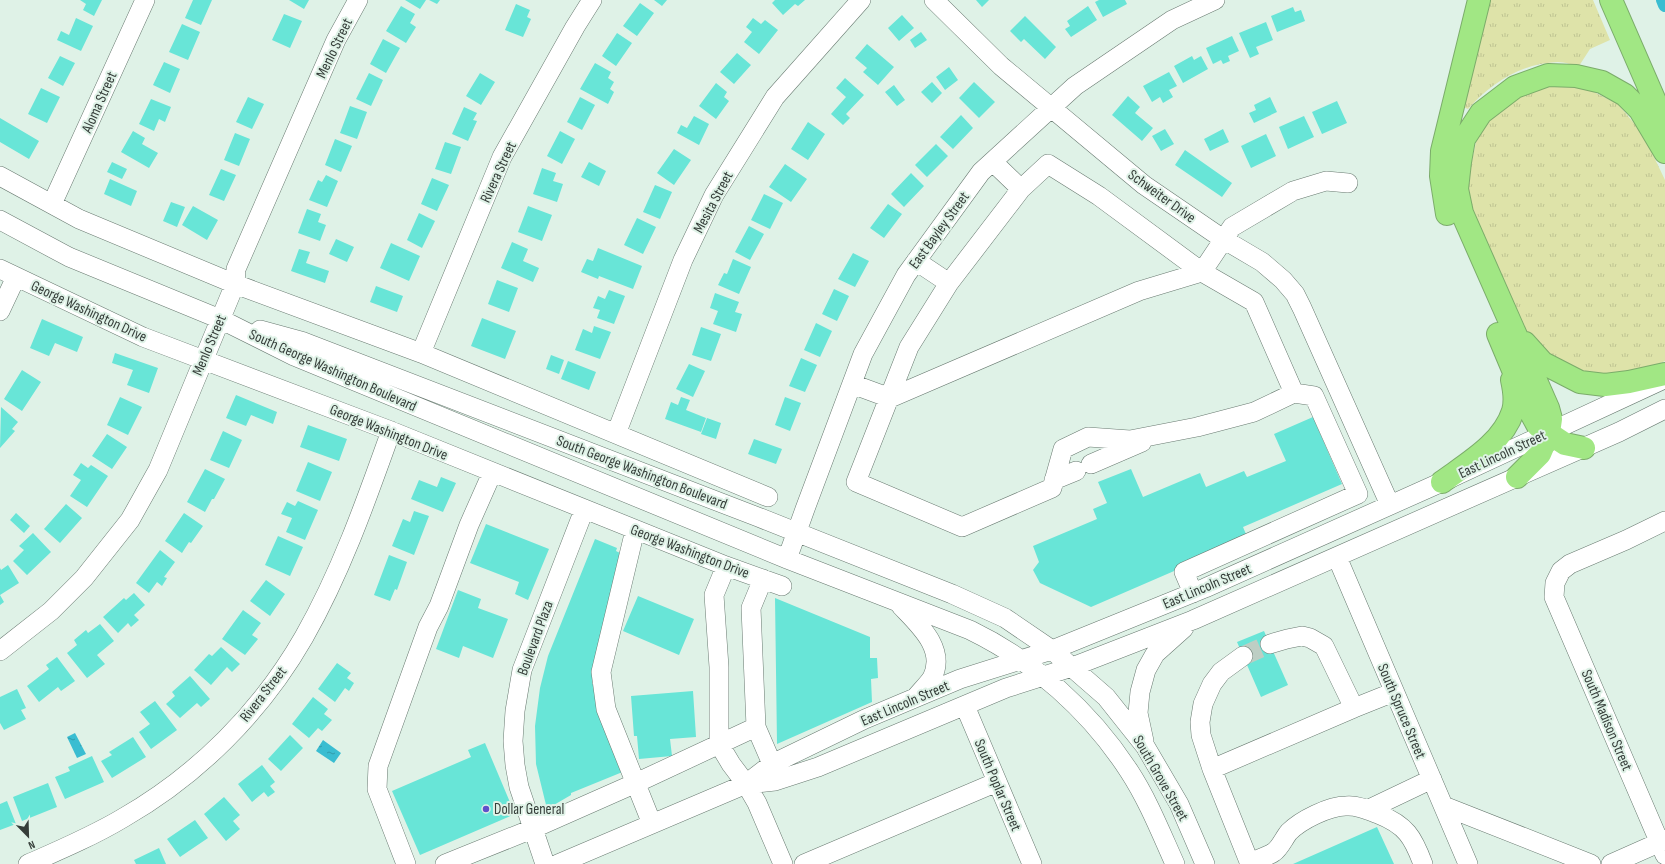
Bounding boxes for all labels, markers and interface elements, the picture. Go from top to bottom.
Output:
street label: Menlo Street [312,15,357,81]
street label: Aloma Street [77,68,122,137]
street label: Rivera Street [476,138,521,206]
street label: Schweiter Drive [1124,165,1199,227]
street label: Mesita Street [689,168,738,236]
street label: East Bayley Street [905,188,974,273]
street label: George Washington Drive [28,276,150,347]
street label: Menlo Street [188,311,231,379]
street label: South George Washington Boulevard [246,325,420,416]
street label: George Washington Drive [327,400,451,465]
street label: East Lincoln Street [1455,426,1549,483]
street label: South George Washington Boulevard [554,431,730,514]
street label: George Washington Drive [628,520,752,583]
street label: East Lincoln Street [1160,559,1255,614]
street label: Boulevard Plaza [513,598,558,678]
street label: South Spruce Street [1373,661,1430,762]
street label: Rivera Street [236,662,291,726]
street label: South Madison Street [1577,667,1637,774]
street label: East Lincoln Street [858,676,953,731]
street label: South Grove Street [1128,732,1193,825]
street label: South Poplar Street [970,736,1026,834]
place label: Dollar General [494,800,564,819]
marker: Dollar General [481,804,491,814]
north arrow [8,816,48,856]
text: N [26,838,37,852]

